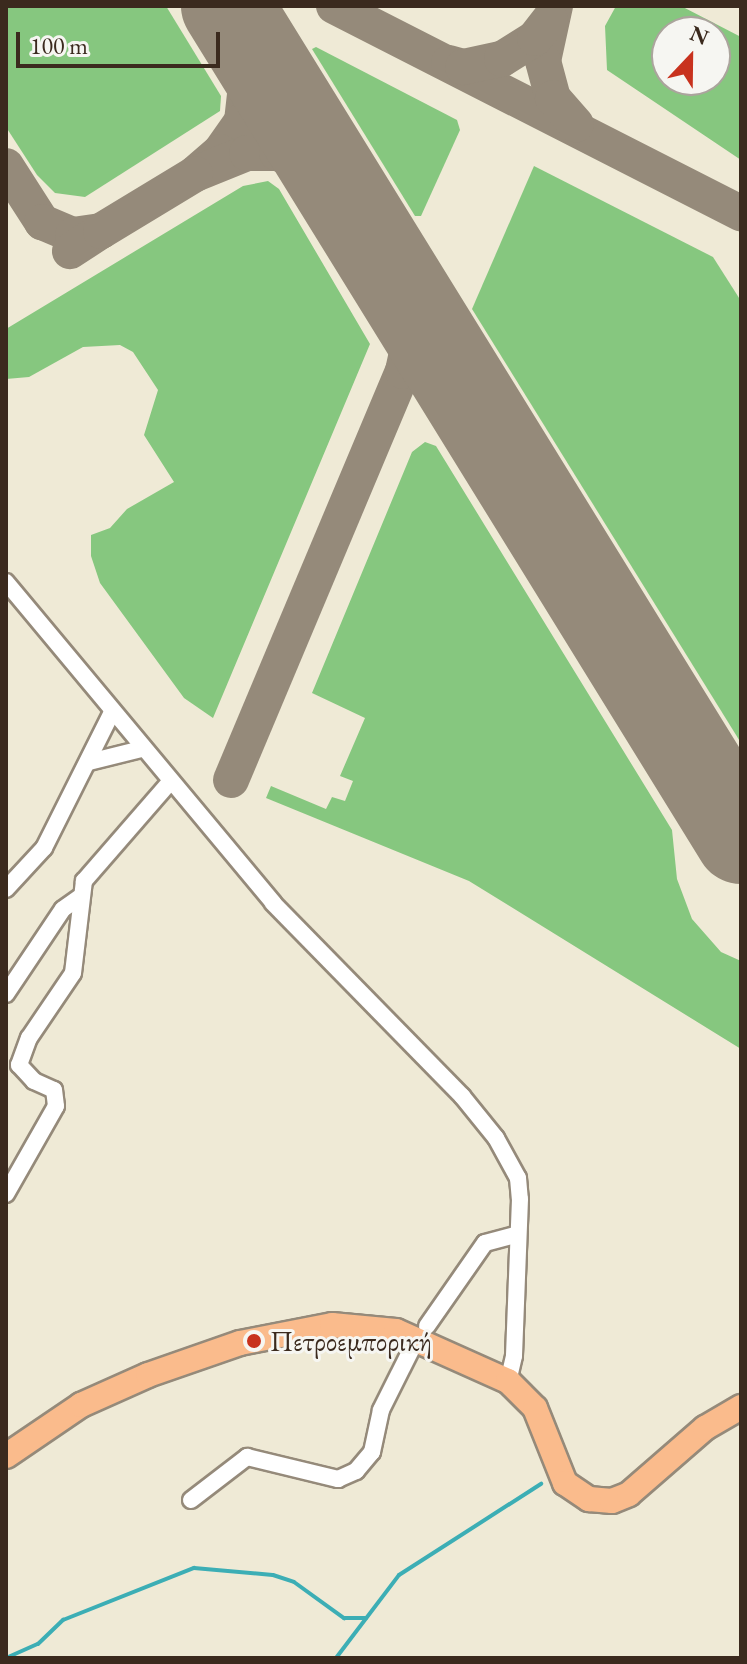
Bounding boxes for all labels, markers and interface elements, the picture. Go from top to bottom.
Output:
scale bar [20,16,224,66]
north arrow [651,16,731,96]
text: N [686,18,713,52]
text: 100 m [30,30,88,61]
place label: Πετροεμπορική [270,1324,432,1358]
marker: Πετροεμπορική [245,1332,263,1350]

